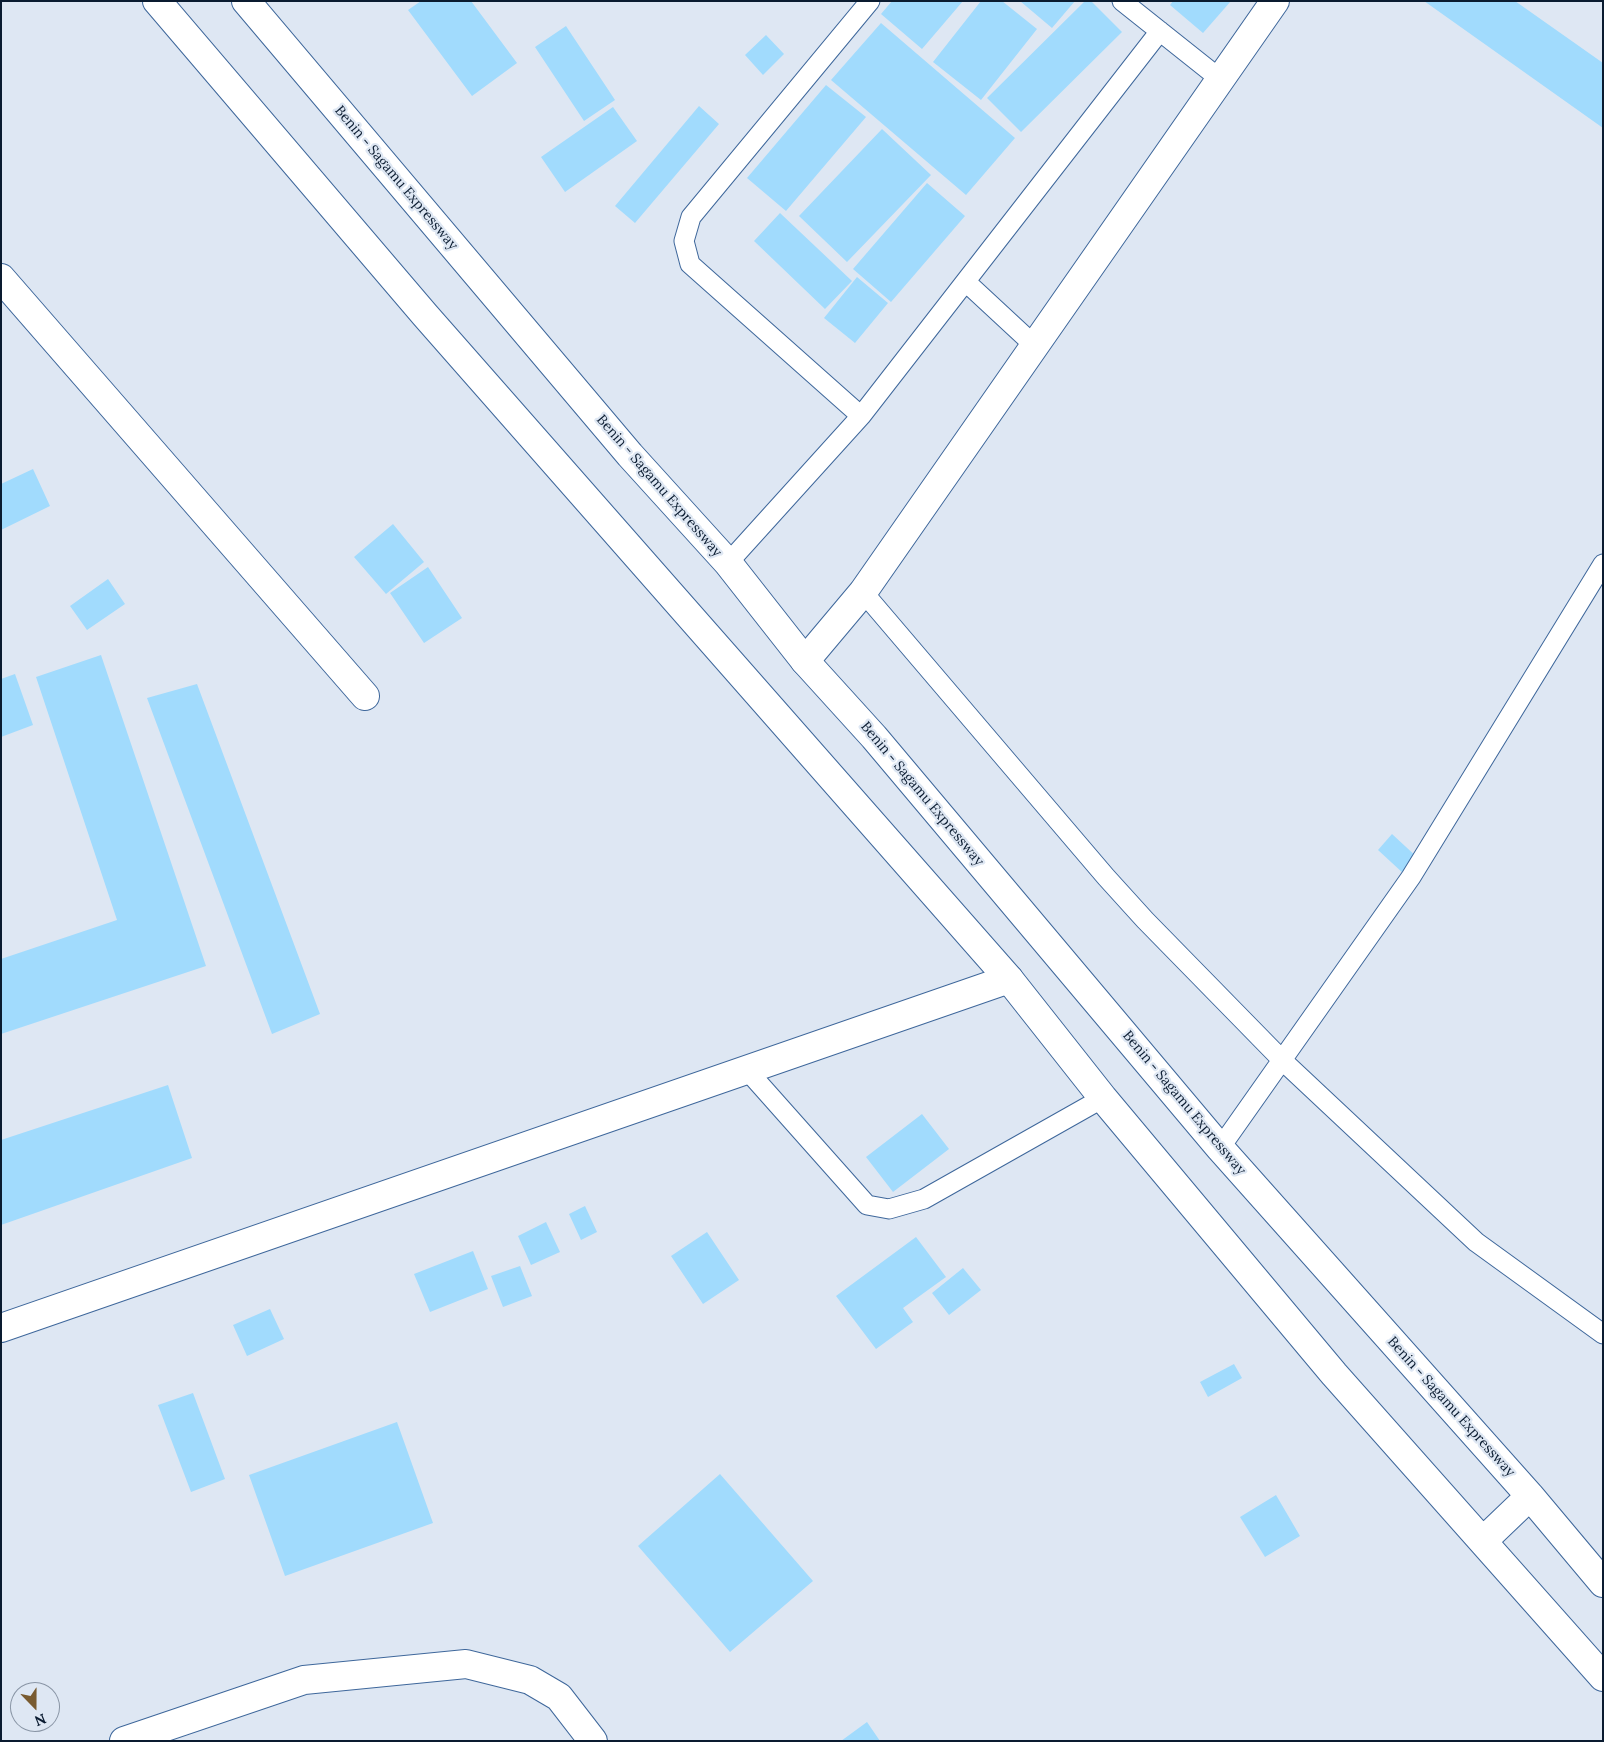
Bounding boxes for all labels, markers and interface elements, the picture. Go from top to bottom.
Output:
street label: Benin - Sagamu Expressway [331,103,461,253]
street label: Benin - Sagamu Expressway [593,412,725,560]
street label: Benin - Sagamu Expressway [857,719,987,869]
street label: Benin - Sagamu Expressway [1119,1028,1249,1178]
street label: Benin - Sagamu Expressway [1384,1334,1518,1480]
north arrow [10,1682,60,1732]
text: N [32,1710,49,1730]

